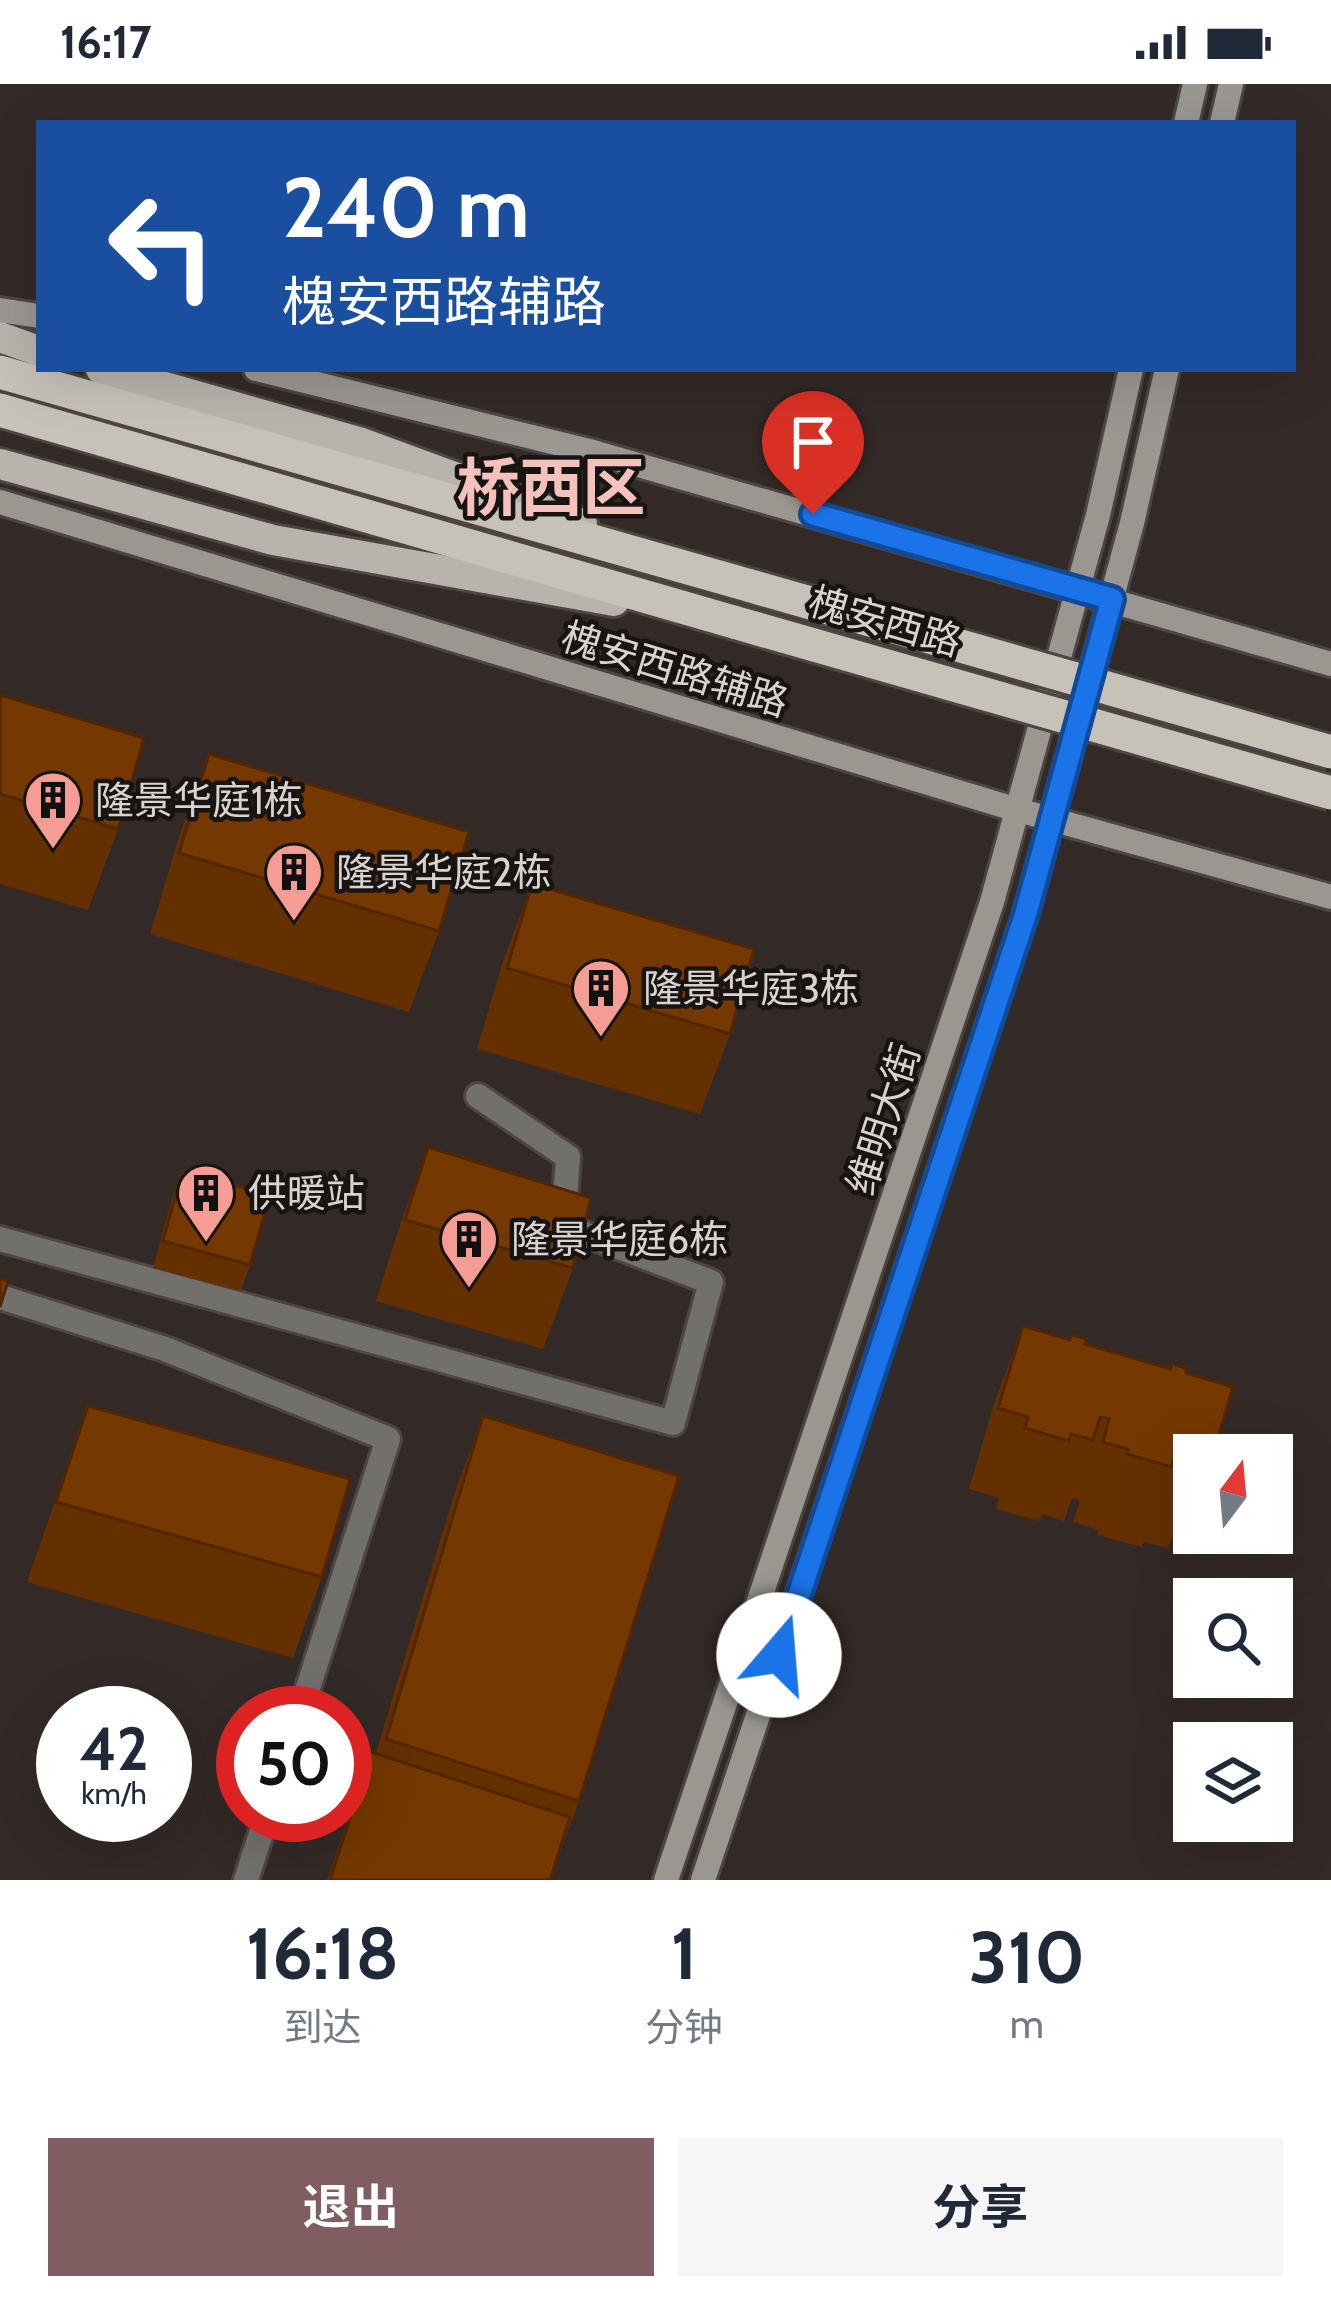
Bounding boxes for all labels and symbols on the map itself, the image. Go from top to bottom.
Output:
pin [762,391,864,514]
district label: 桥西区 [457,449,646,526]
street label: 槐安西路 [803,576,967,666]
street label: 槐安西路辅路 [556,612,794,726]
building icon: 隆景华庭1栋 [22,769,84,851]
place label: 隆景华庭1栋 [95,776,303,824]
building icon: 隆景华庭2栋 [263,841,325,923]
place label: 隆景华庭2栋 [336,848,551,896]
building icon: 隆景华庭3栋 [570,957,632,1039]
place label: 隆景华庭3栋 [643,964,859,1012]
street label: 维明大街 [836,1037,930,1201]
building icon: 供暖站 [175,1162,237,1244]
place label: 供暖站 [248,1169,365,1217]
building icon: 隆景华庭6栋 [438,1208,500,1290]
place label: 隆景华庭6栋 [511,1215,728,1263]
north arrow [1173,1434,1293,1554]
position arrow [716,1592,842,1718]
speed limit sign: 50 [216,1686,372,1842]

